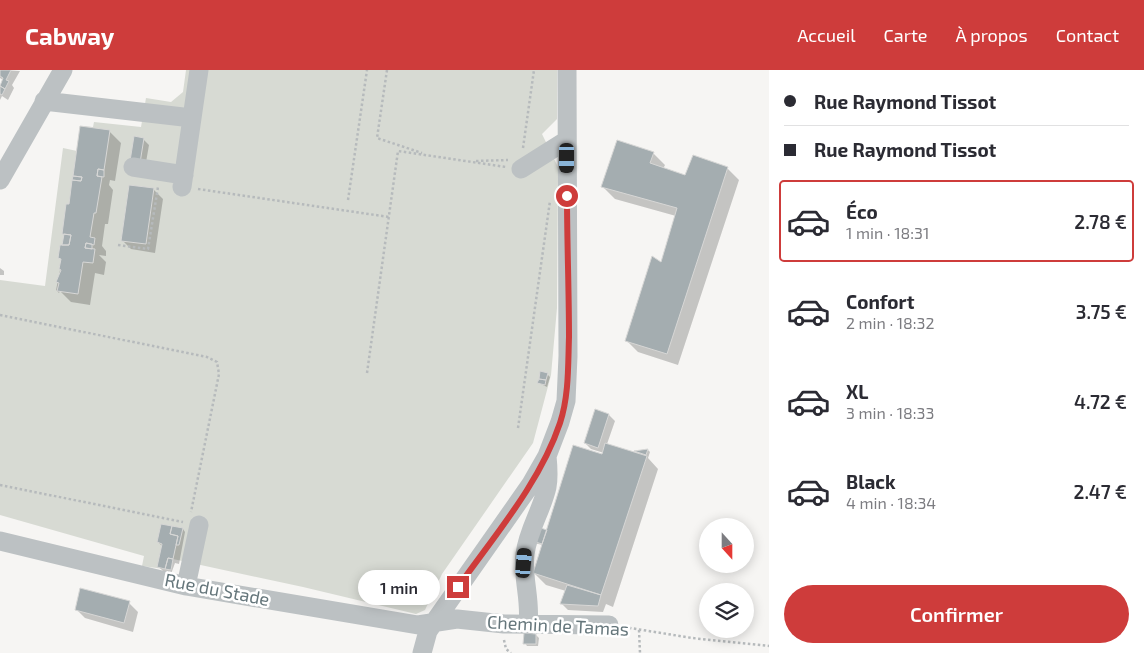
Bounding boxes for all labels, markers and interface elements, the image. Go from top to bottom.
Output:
text: Cabway [25,21,114,50]
text: Accueil [797,24,856,46]
text: Carte [884,24,927,46]
text: À propos [955,24,1028,46]
text: Contact [1056,24,1119,46]
text: Rue Raymond Tissot [814,90,996,113]
text: Rue Raymond Tissot [814,138,996,161]
car [559,143,574,173]
route start [556,185,578,207]
icon: car [786,199,831,244]
text: Éco [846,200,878,223]
text: 2.78 € [1074,210,1127,233]
text: 1 min · 18:31 [846,223,929,242]
icon: car [786,289,831,334]
text: Confort [846,290,914,313]
text: 3.75 € [1076,300,1127,323]
text: 2 min · 18:32 [846,313,935,332]
icon: car [786,379,831,424]
text: XL [846,380,868,403]
text: 4.72 € [1074,390,1127,413]
text: 3 min · 18:33 [846,403,934,422]
icon: car [786,469,831,514]
text: Black [846,470,896,493]
text: 2.47 € [1074,480,1127,503]
text: 4 min · 18:34 [846,493,936,512]
north arrow [699,518,754,572]
map controls [699,518,754,638]
car [515,547,532,579]
street label: Rue du Stade [163,568,272,610]
callout: 1 min [358,570,440,604]
route end [447,576,469,598]
text: 1 min [380,578,418,597]
button: layers [699,583,754,638]
button: Confirmer [784,585,1129,643]
street label: Chemin de Tamas [487,610,630,640]

